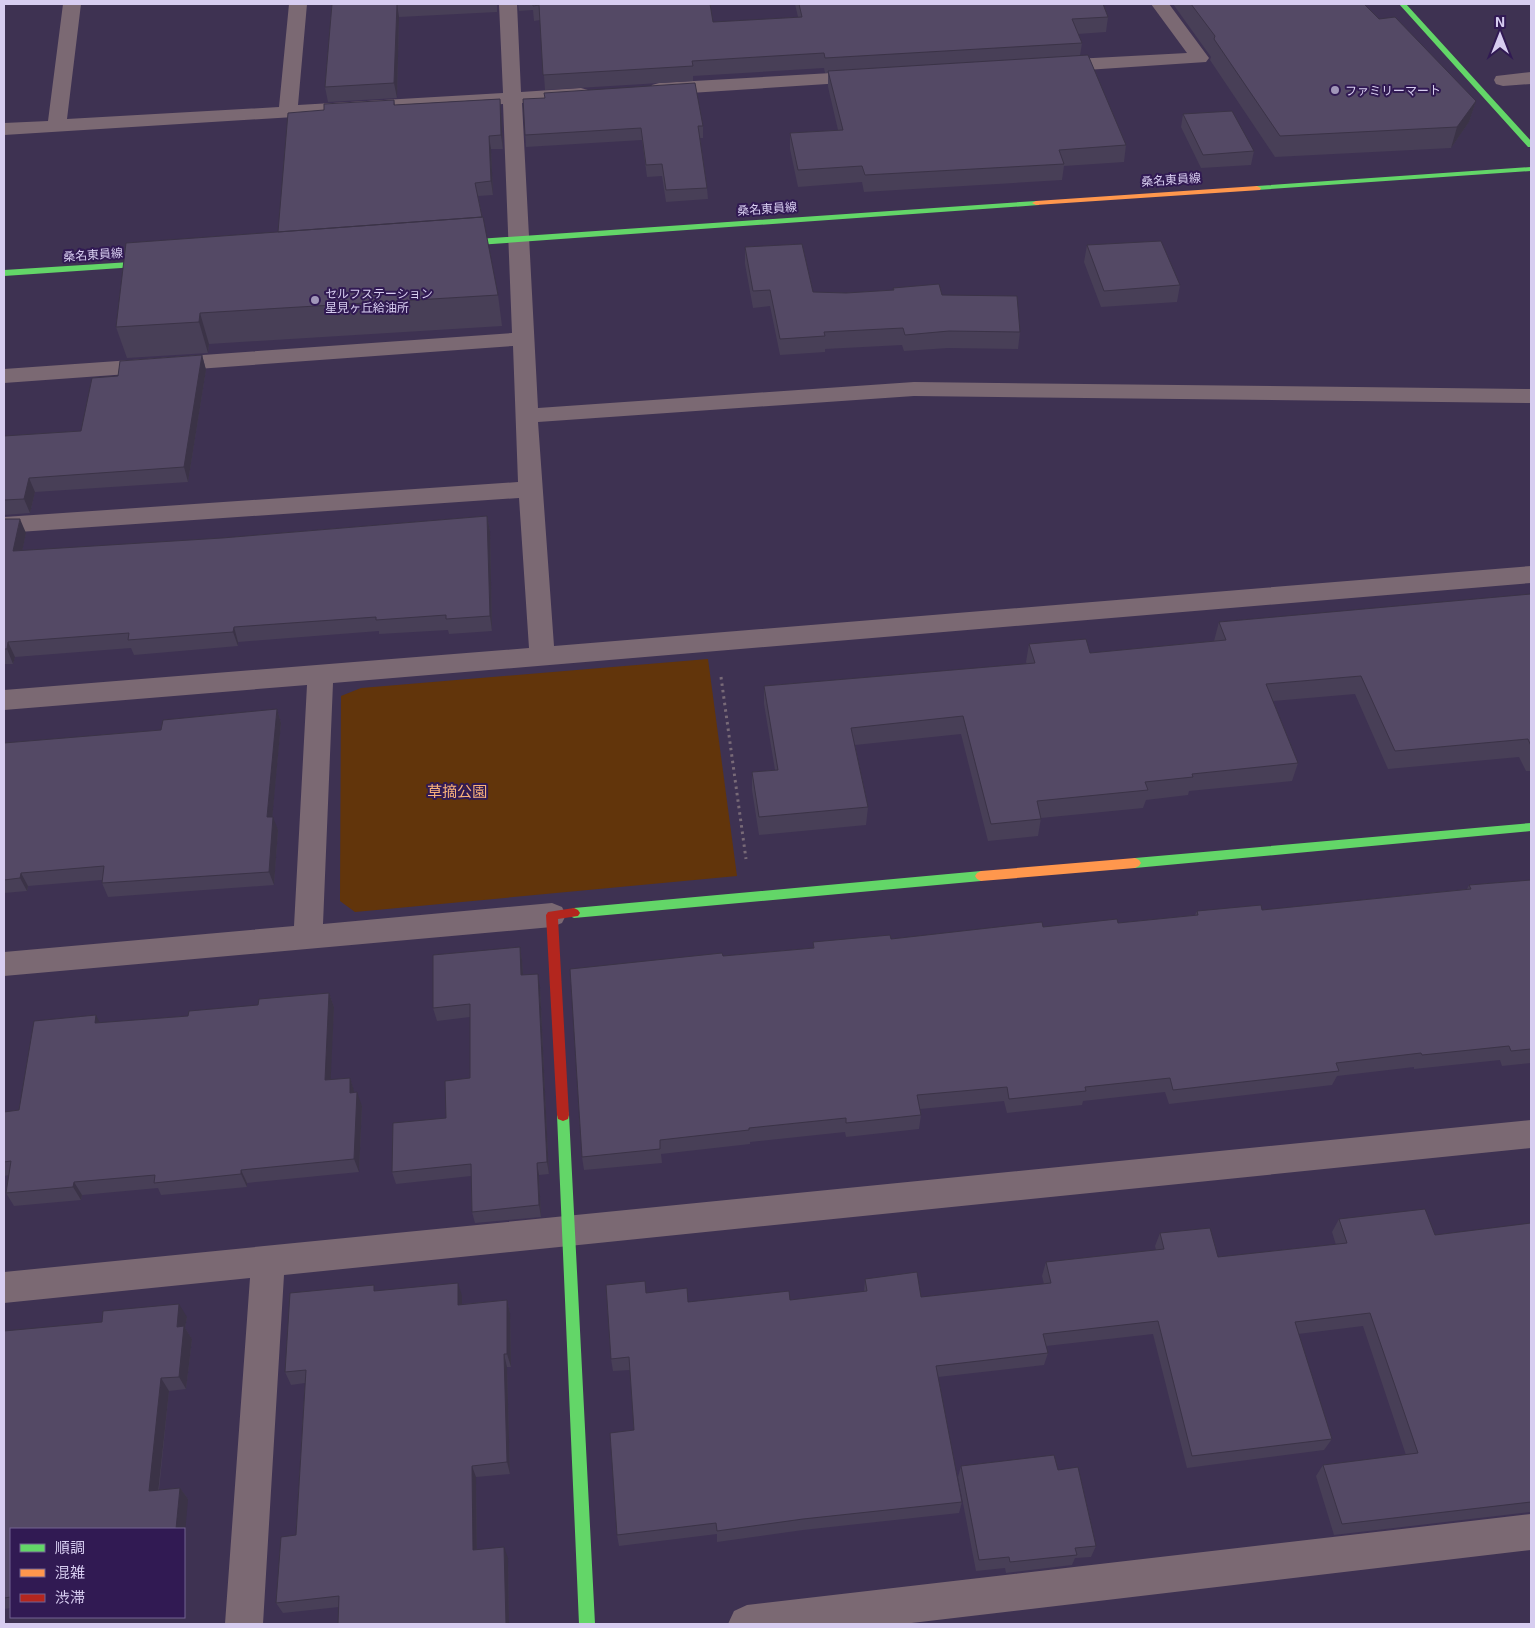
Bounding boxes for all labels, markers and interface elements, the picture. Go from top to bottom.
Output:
north arrow [1475,10,1525,60]
text: N [1495,13,1505,30]
place label: ファミリーマート [1345,83,1441,97]
marker: ファミリーマート [1329,84,1341,96]
street label: 桑名東員線 [1141,170,1201,188]
street label: 桑名東員線 [737,199,797,217]
street label: 桑名東員線 [63,245,123,263]
place label: セルフステーション 星見ヶ丘給油所 [325,286,433,314]
marker: セルフステーション 星見ヶ丘給油所 [309,294,321,306]
park label: 草摘公園 [427,782,487,800]
legend [10,1528,185,1618]
text: 順調 [55,1538,85,1556]
text: 混雑 [55,1563,85,1581]
text: 渋滞 [55,1588,85,1606]

